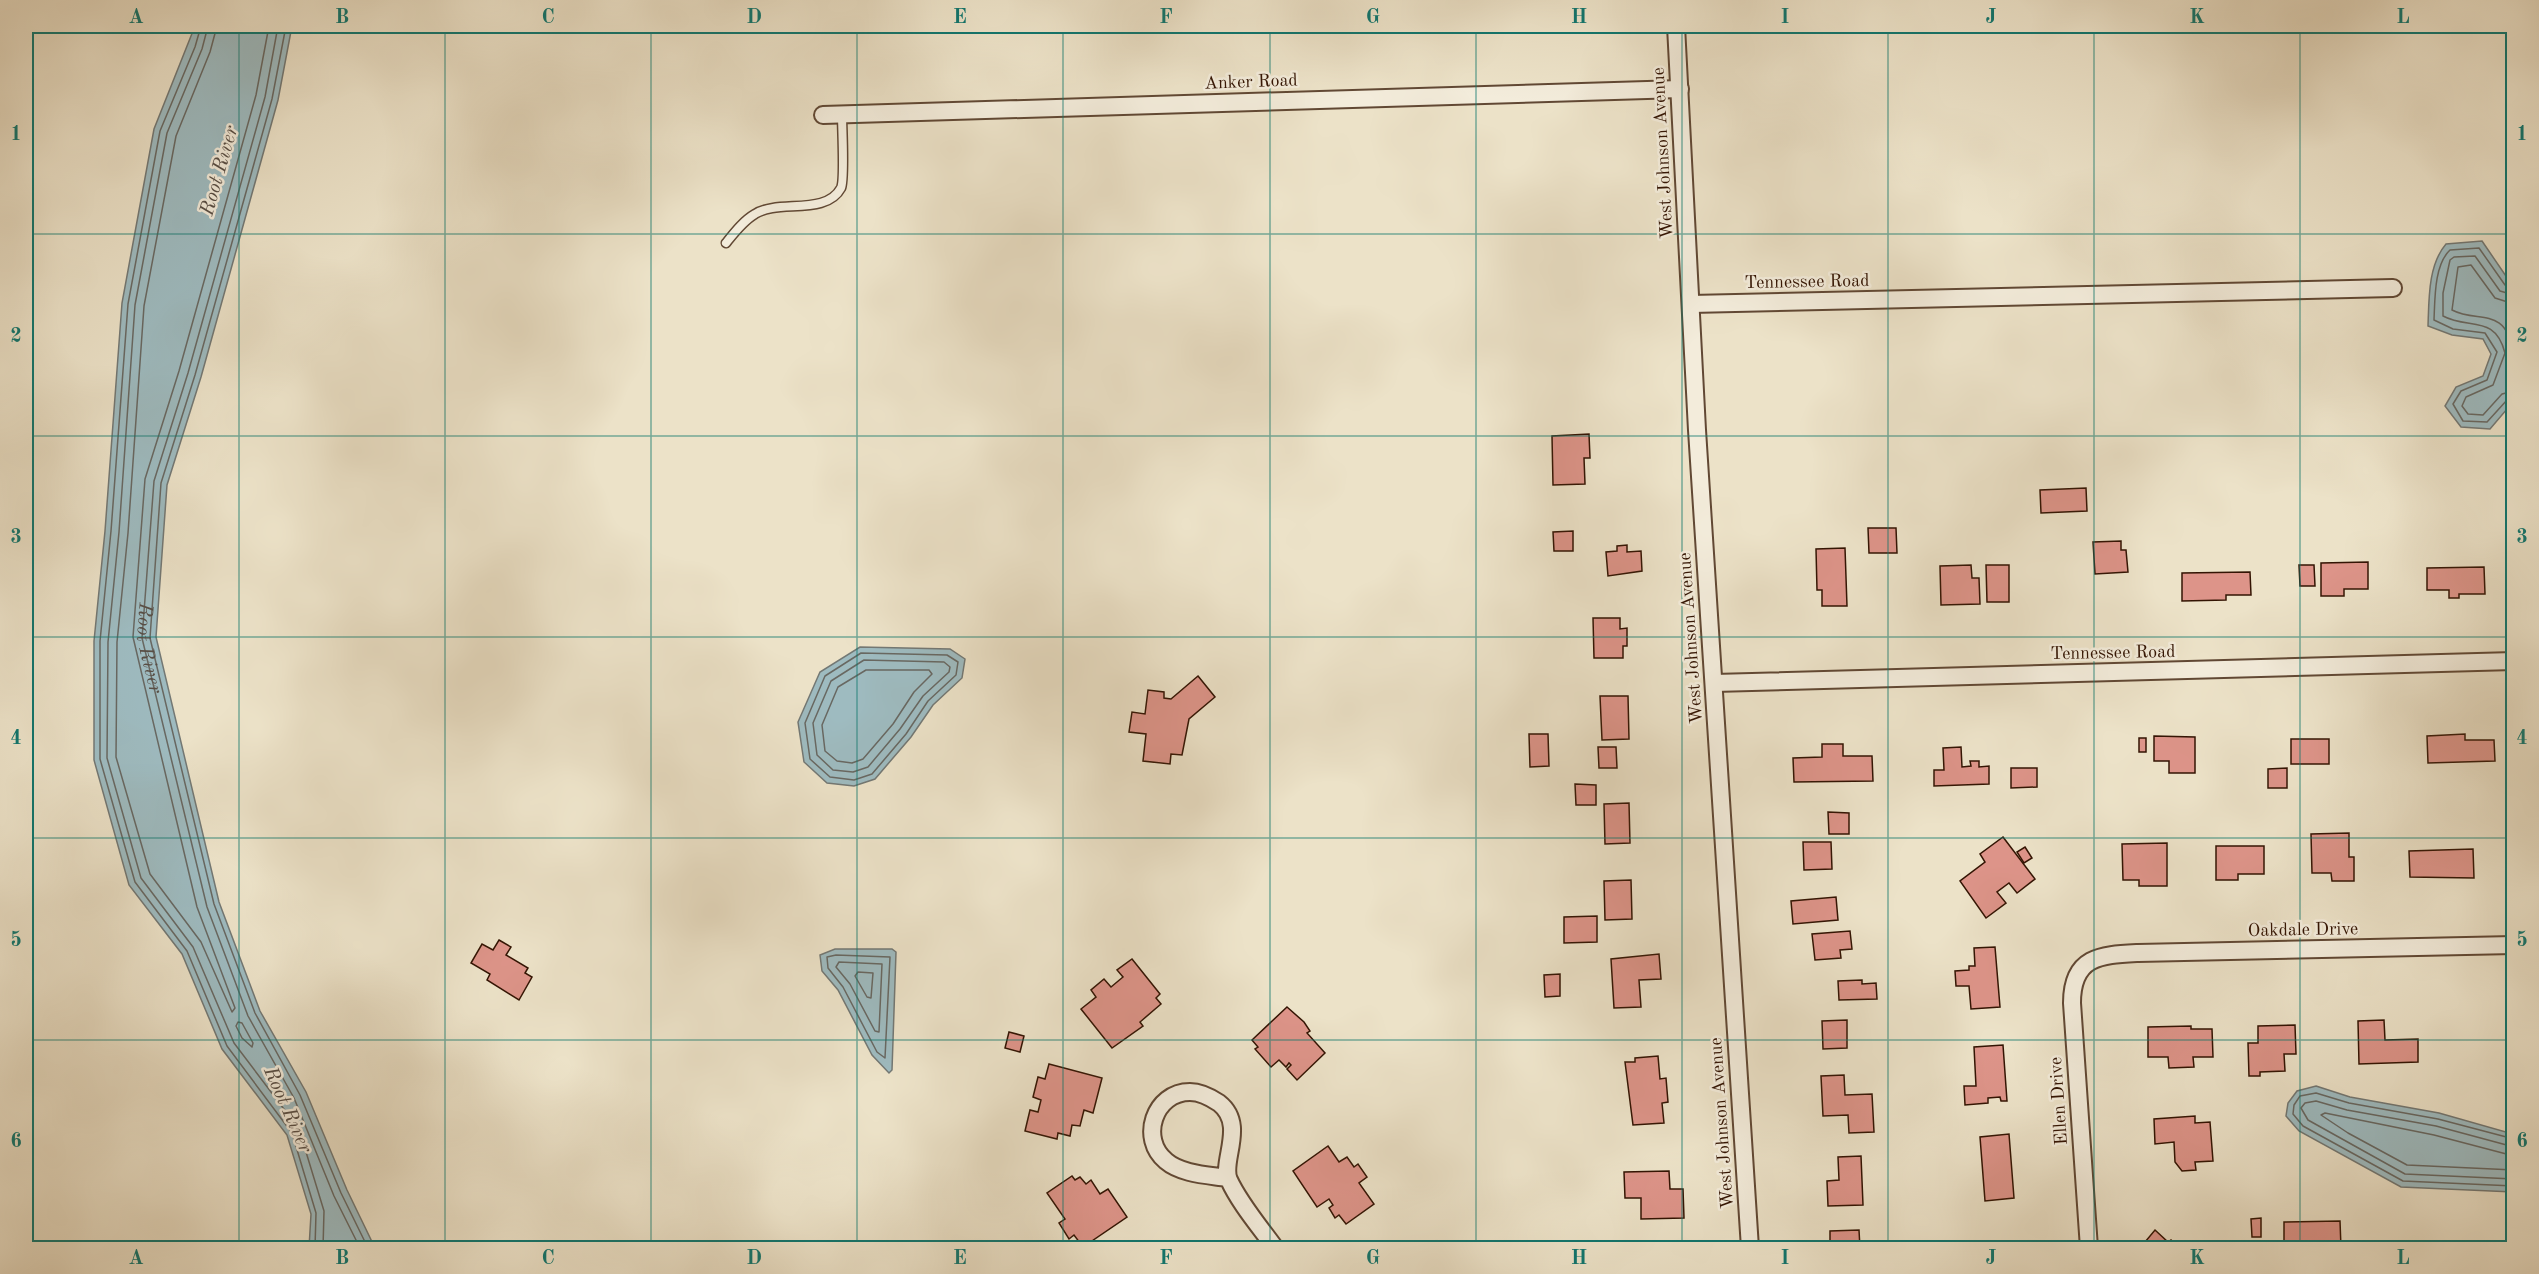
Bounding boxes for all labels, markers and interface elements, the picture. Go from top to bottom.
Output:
text: A [128,8,144,28]
text: B [335,8,349,28]
text: C [541,8,555,28]
text: D [746,8,762,28]
text: E [953,8,967,28]
text: F [1159,8,1173,28]
text: G [1366,8,1380,28]
text: H [1571,8,1587,28]
text: I [1781,8,1789,28]
text: J [1986,8,1997,28]
text: K [2189,8,2205,28]
text: L [2396,8,2410,28]
street label: West Johnson Avenue [1650,67,1676,239]
street label: Anker Road [1204,71,1298,93]
water label: Root River [197,124,242,219]
text: 1 [10,125,22,145]
text: 1 [2516,125,2528,145]
street label: Tennessee Road [1744,272,1870,292]
text: 2 [10,327,22,347]
text: 2 [2516,327,2528,347]
text: 3 [10,528,22,548]
text: 3 [2516,528,2528,548]
street label: West Johnson Avenue [1676,552,1706,724]
water label: Root River [132,601,165,696]
street label: Tennessee Road [2050,643,2176,663]
text: 4 [10,729,22,749]
text: 4 [2516,729,2528,749]
street label: Oakdale Drive [2248,920,2358,940]
text: 5 [10,930,22,951]
text: 5 [2516,930,2528,951]
street label: West Johnson Avenue [1707,1037,1737,1209]
street label: Ellen Drive [2047,1056,2071,1146]
water label: Root River [259,1063,315,1157]
text: 6 [10,1132,22,1152]
text: 6 [2516,1132,2528,1152]
text: A [128,1249,144,1269]
text: B [335,1249,349,1269]
text: C [541,1249,555,1269]
text: D [746,1249,762,1269]
text: E [953,1249,967,1269]
text: F [1159,1249,1173,1269]
text: G [1366,1249,1380,1269]
text: H [1571,1249,1587,1269]
text: I [1781,1249,1789,1269]
text: J [1986,1249,1997,1269]
text: K [2189,1249,2205,1269]
text: L [2396,1249,2410,1269]

